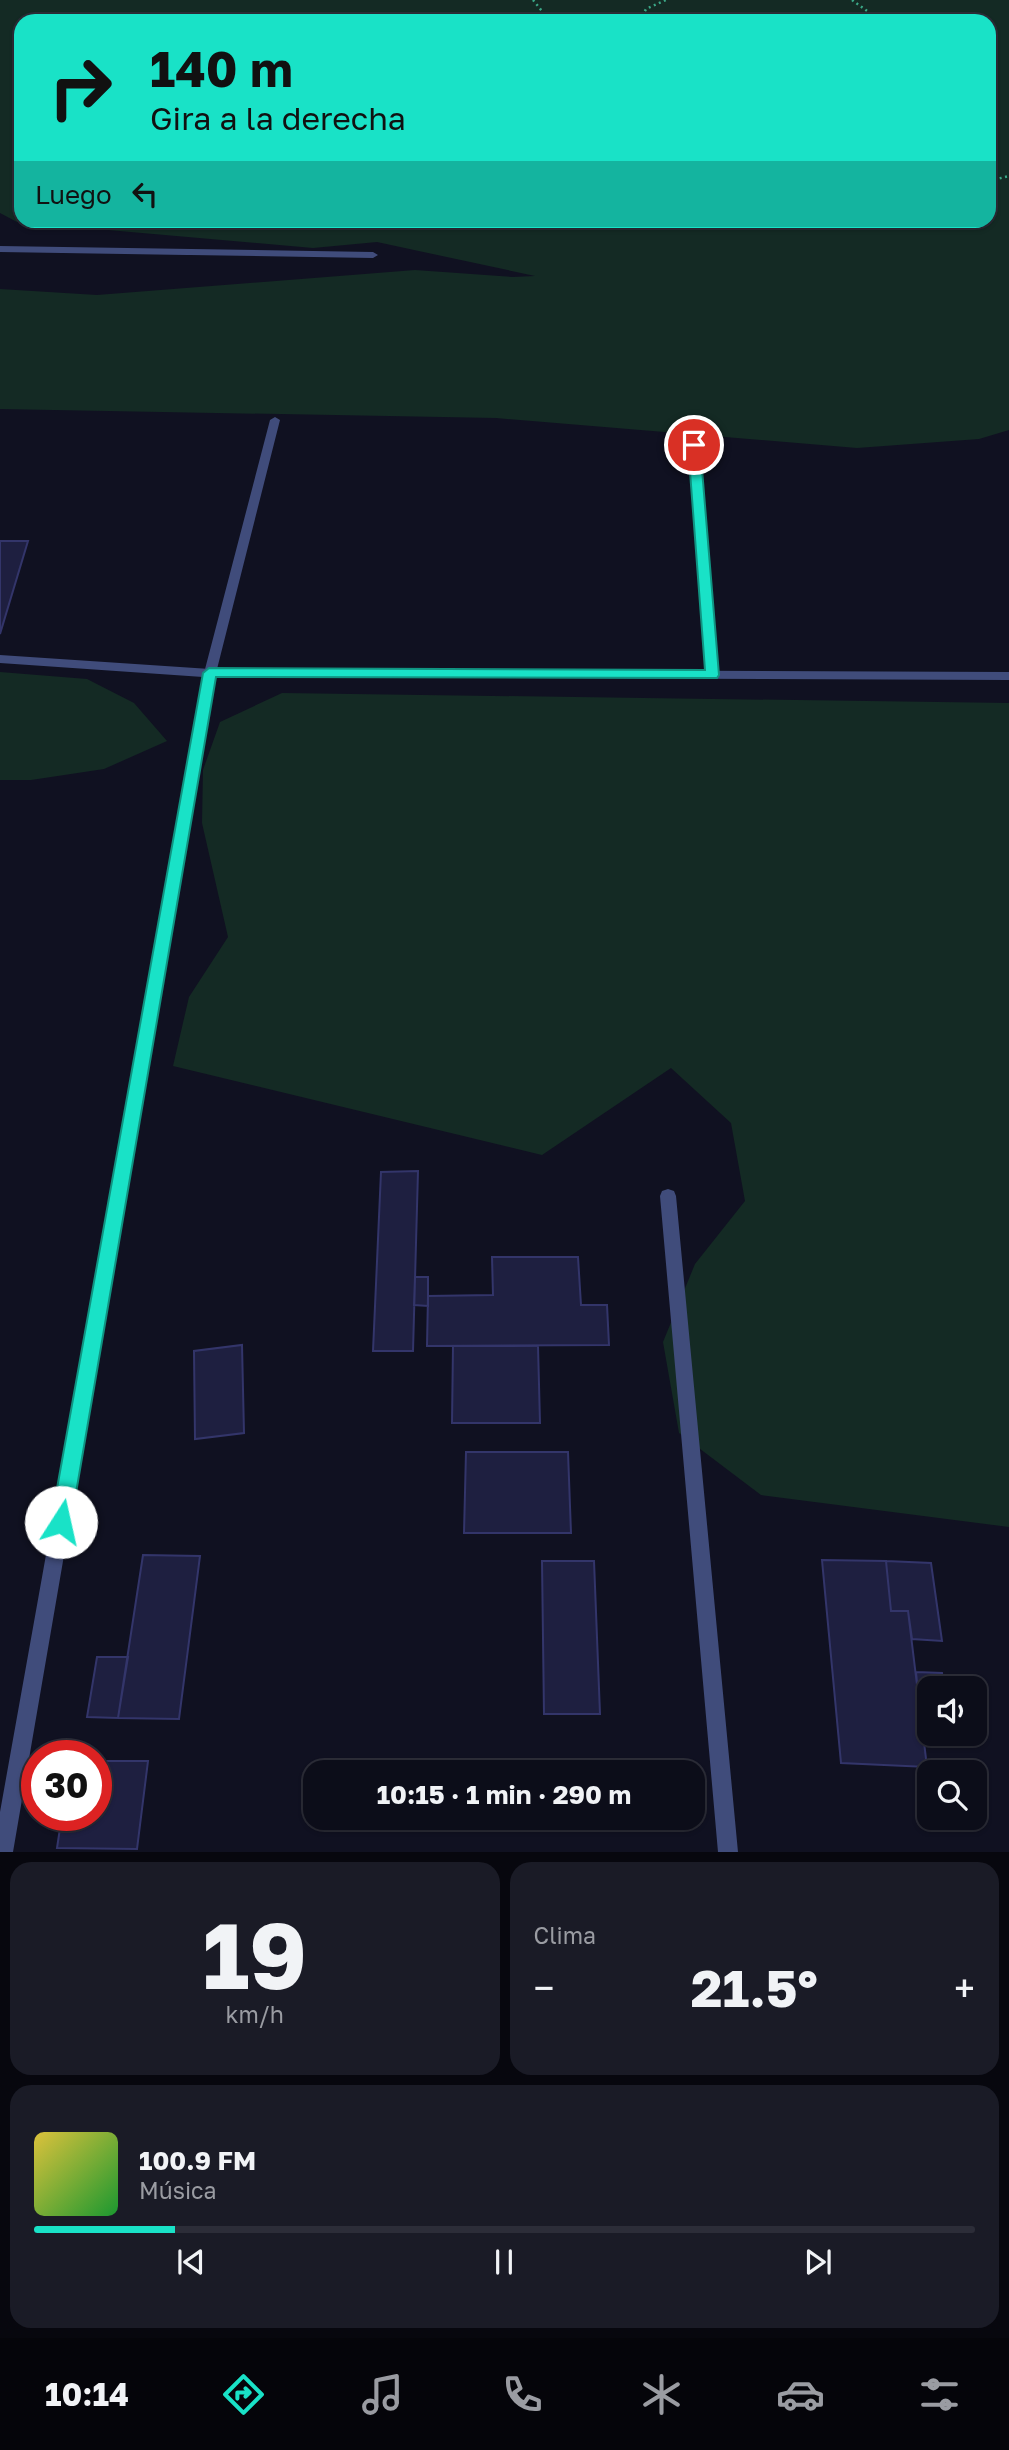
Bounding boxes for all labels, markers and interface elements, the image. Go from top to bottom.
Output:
text: 140 m [150,39,293,98]
icon: right [35,42,126,133]
text: Gira a la derecha [150,99,406,137]
icon: left [126,175,164,213]
text: Luego [35,179,112,210]
pin [664,415,724,475]
icon: arrive [675,426,713,464]
position arrow [24,1485,98,1559]
map controls [917,1676,987,1830]
button: sound [917,1676,987,1746]
speed limit sign: 30 [21,1740,112,1831]
button: search [917,1760,987,1830]
text: 10:15 · 1 min · 290 m [377,1779,631,1810]
text: 19 [202,1900,307,2009]
text: Clima [534,1921,596,1949]
text: 21.5° [691,1956,818,2018]
text: − [534,1965,554,2010]
text: + [954,1965,975,2010]
text: km/h [225,2000,284,2028]
text: 100.9 FM [139,2145,256,2176]
text: Música [139,2176,217,2204]
icon: previous [172,2243,210,2281]
icon: pause [485,2243,523,2281]
icon: next [799,2243,837,2281]
icon: directions [219,2370,268,2419]
icon: music [358,2370,407,2419]
icon: phone [498,2370,547,2419]
icon: climate [637,2370,686,2419]
icon: car [776,2370,825,2419]
icon: filters [915,2370,964,2419]
text: 10:14 [45,2375,129,2413]

